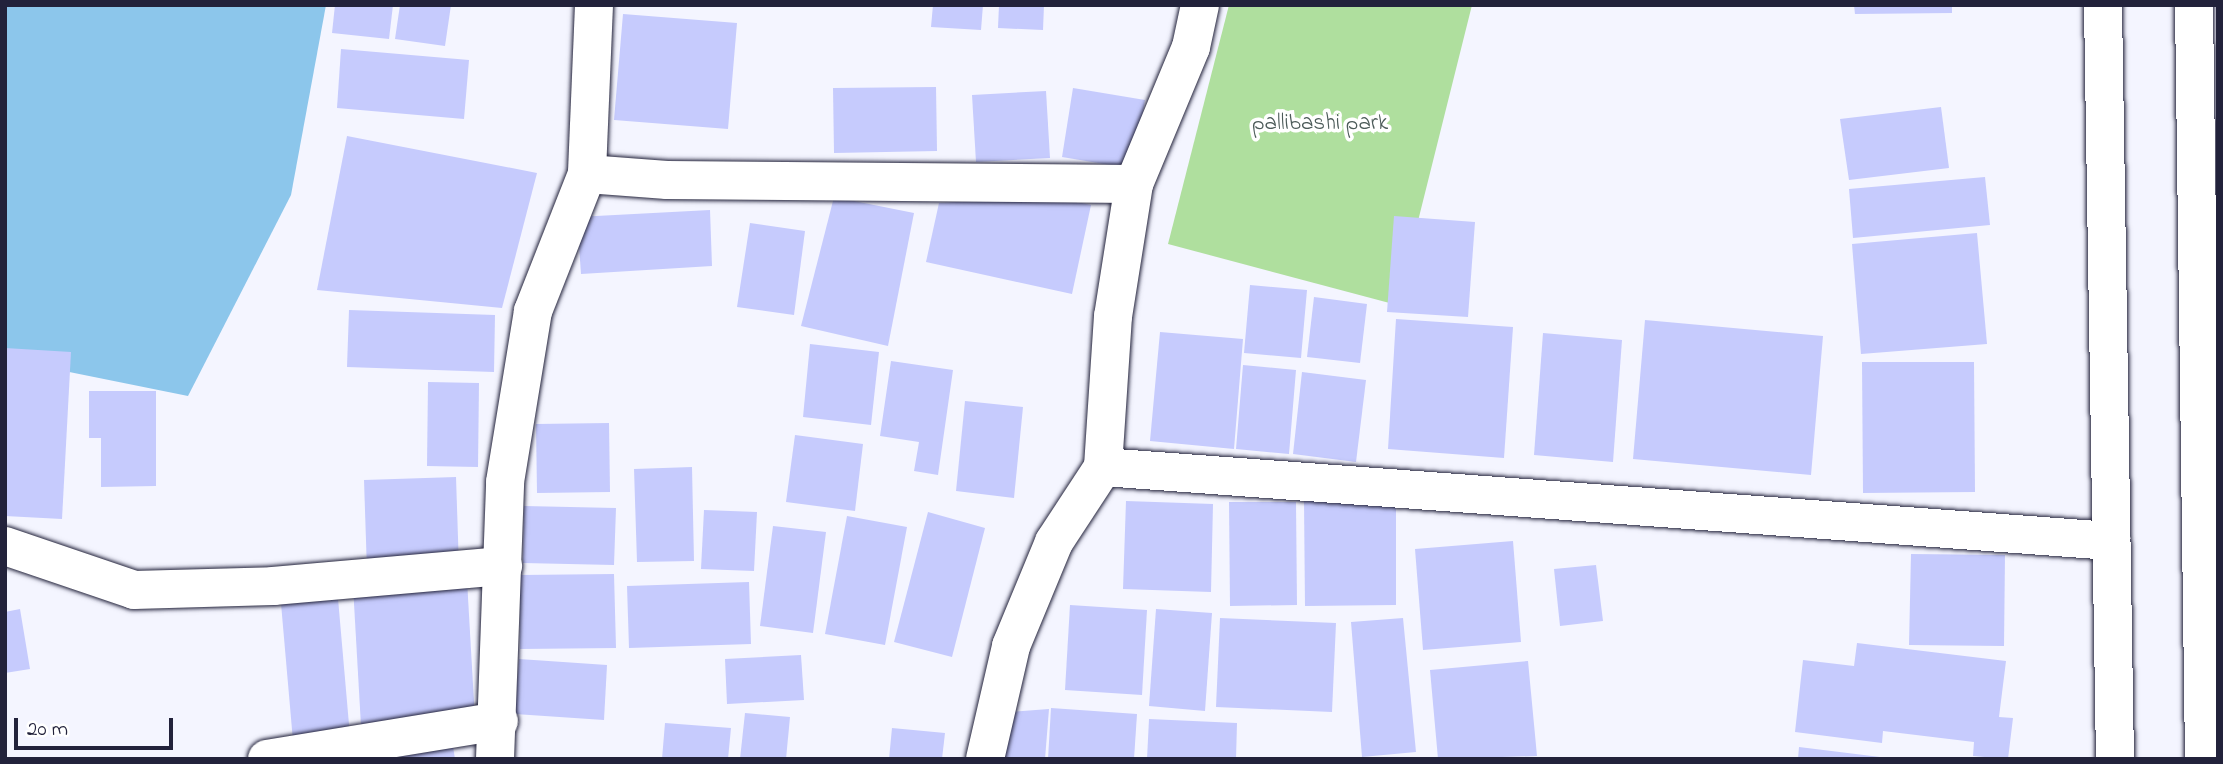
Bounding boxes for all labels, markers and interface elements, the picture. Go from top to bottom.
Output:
park label: pallibashi park [1252,110,1388,138]
scale bar [18,704,177,748]
text: 20 m [27,715,68,745]

